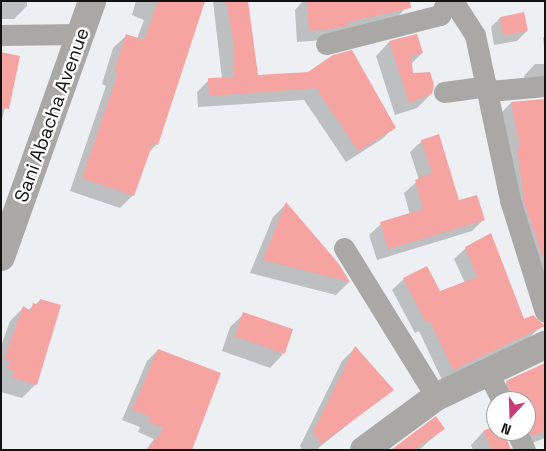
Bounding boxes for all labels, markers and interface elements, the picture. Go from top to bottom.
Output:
street label: Sani Abacha Avenue [10,24,94,206]
north arrow [486,391,536,441]
text: N [499,419,514,439]

